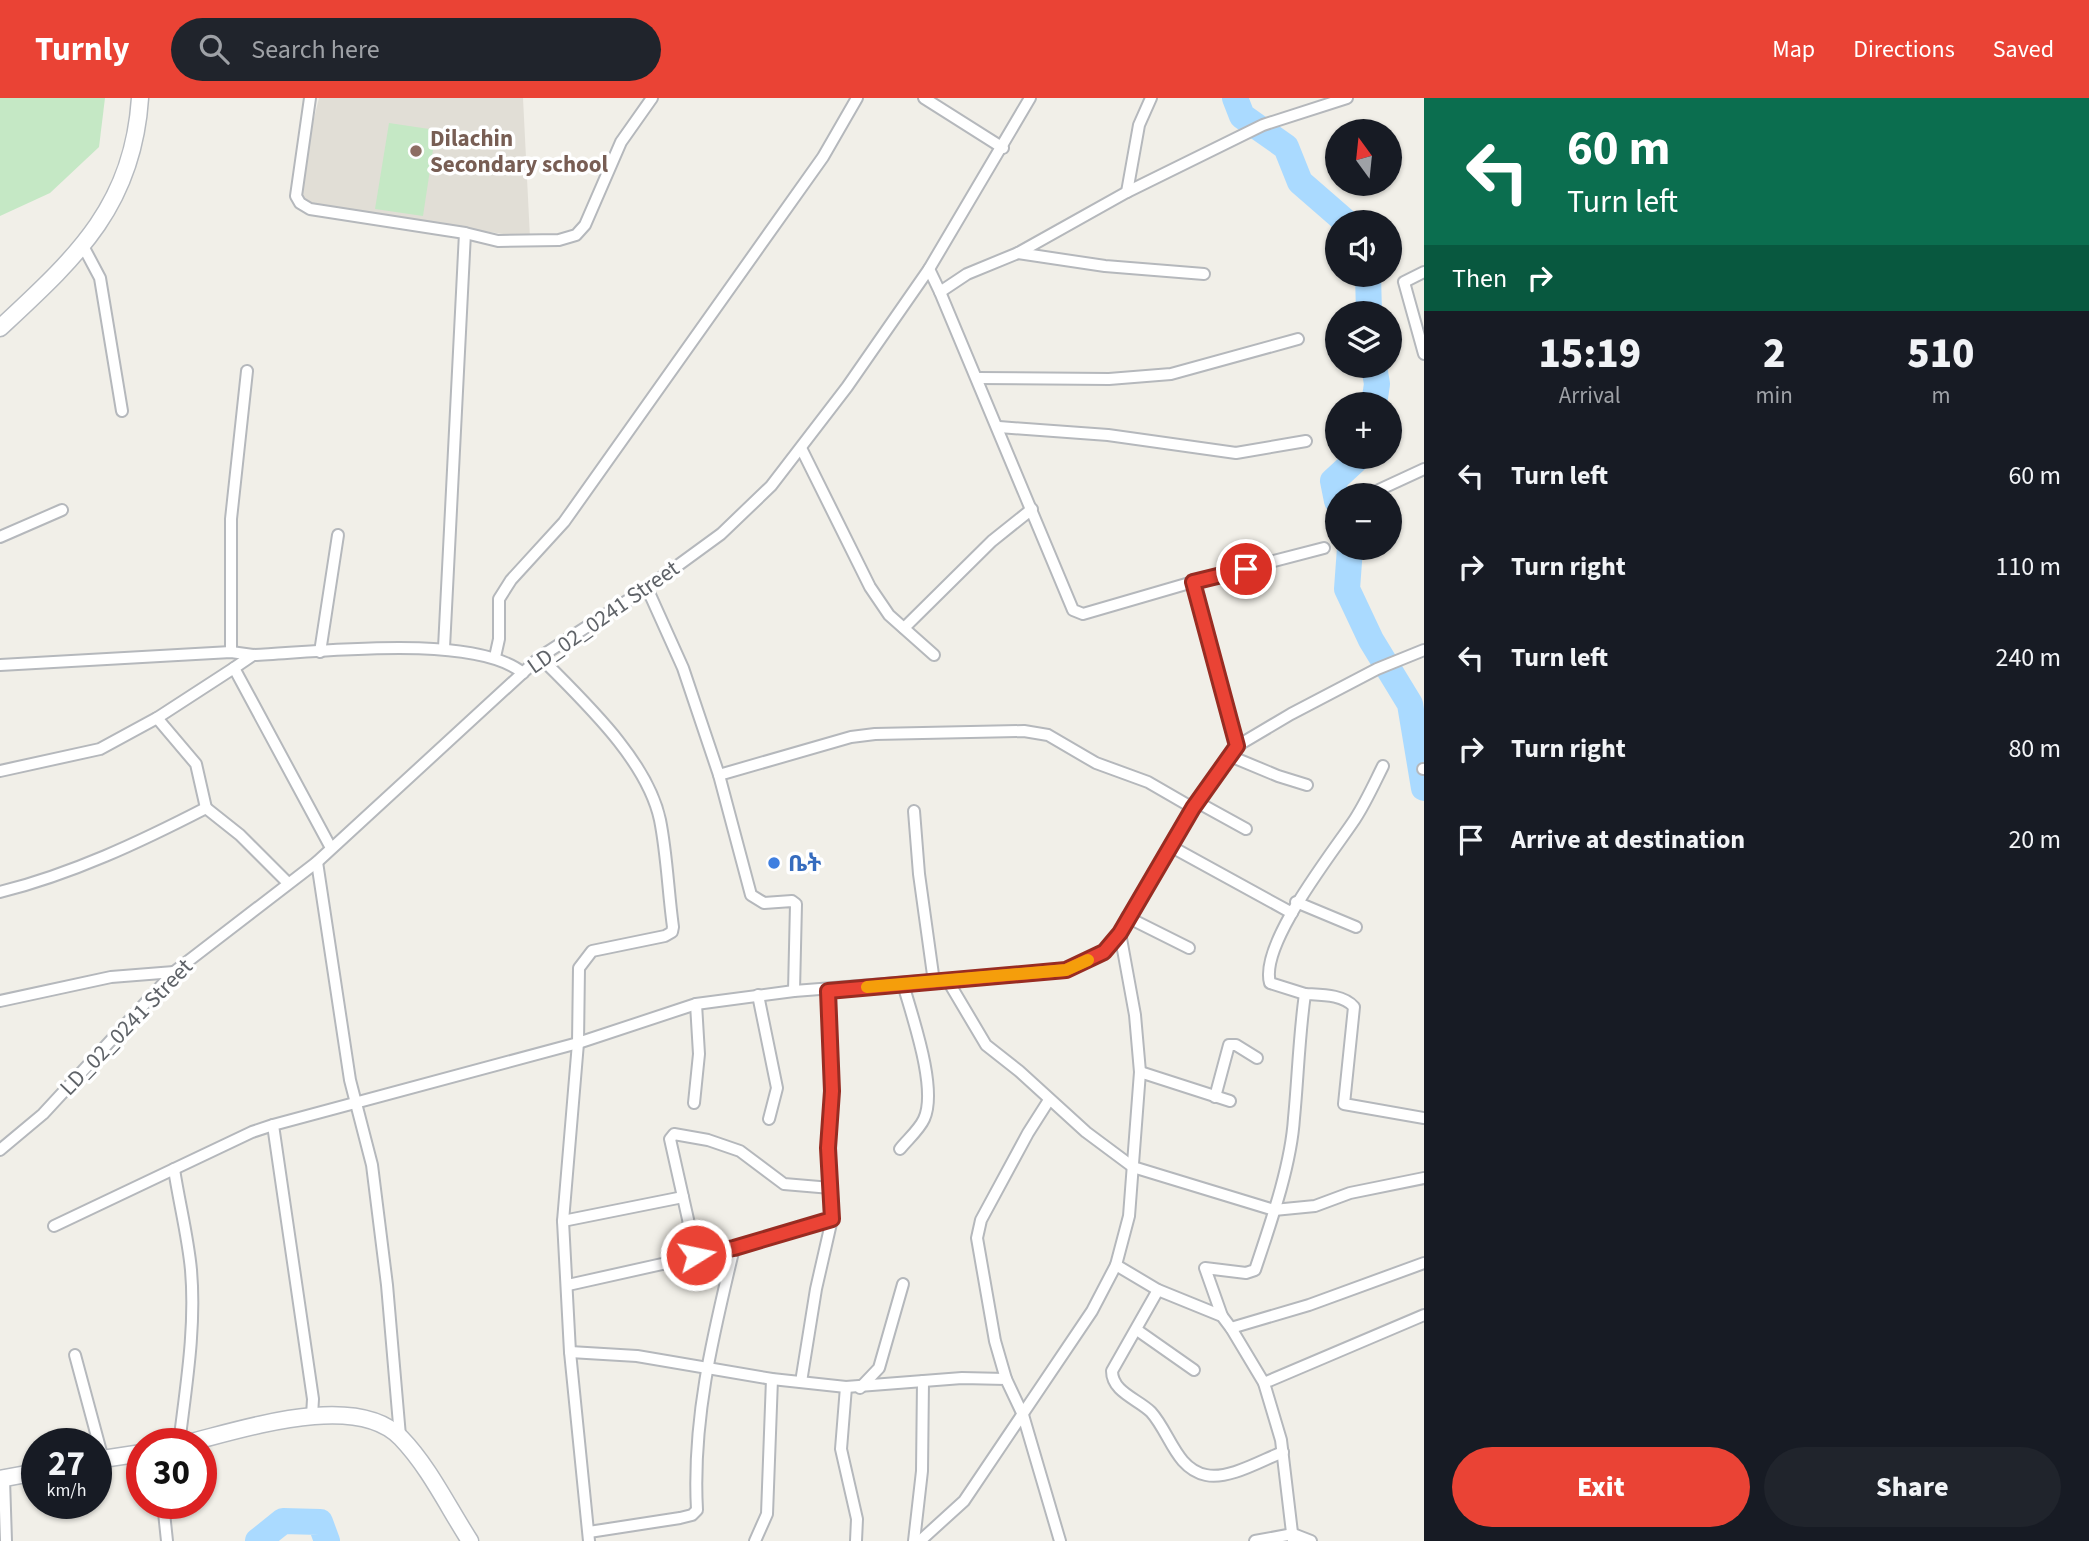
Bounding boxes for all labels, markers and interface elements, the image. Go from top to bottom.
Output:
search box [171,18,661,81]
text: Turnly [35,26,129,73]
icon: search [195,30,233,68]
text: Search here [251,31,380,68]
text: Map [1772,32,1815,67]
text: Directions [1853,32,1955,67]
text: Saved [1993,32,2054,67]
text: 60 m [1567,114,1671,184]
north arrow [1325,119,1402,196]
map controls [1325,119,1402,560]
place label: Dilachin Secondary school [430,122,609,181]
icon: left [1452,126,1543,217]
marker: Dilachin Secondary school [408,143,424,159]
text: Turn left [1567,179,1678,225]
button: sound [1325,210,1402,287]
icon: right [1521,259,1559,297]
text: Then [1452,260,1507,297]
button: layers [1325,301,1402,378]
text: 15:19 [1538,324,1641,384]
text: 2 [1763,324,1785,384]
text: 510 [1907,324,1975,384]
text: Arrival [1559,379,1621,412]
text: min [1756,379,1793,412]
text: m [1931,379,1950,412]
button: + [1325,392,1402,469]
icon: left [1452,457,1490,495]
text: Turn left [1511,457,1608,494]
text: 60 m [2008,457,2061,494]
button: − [1325,483,1402,560]
pin [1216,539,1276,599]
icon: right [1452,548,1490,586]
text: Turn right [1511,548,1626,585]
text: 110 m [1995,548,2061,585]
icon: arrive [1227,550,1265,588]
street label: LD_02_0241 Street [520,552,686,682]
icon: left [1452,639,1490,677]
text: Turn left [1511,639,1608,676]
text: 240 m [1995,639,2061,676]
icon: right [1452,730,1490,768]
text: Turn right [1511,730,1626,767]
text: 80 m [2008,730,2061,767]
icon: arrive [1452,821,1490,859]
text: Arrive at destination [1511,821,1745,858]
text: 20 m [2008,821,2061,858]
place label: ቤት [788,847,821,880]
marker: ቤት [766,855,782,871]
street label: LD_02_0241 Street [52,951,200,1103]
position arrow [659,1218,733,1292]
speed limit sign: 30 [126,1428,217,1519]
text: 27 [48,1439,85,1489]
button: Exit [1452,1447,1750,1527]
button: Share [1764,1447,2061,1527]
text: km/h [47,1478,86,1503]

